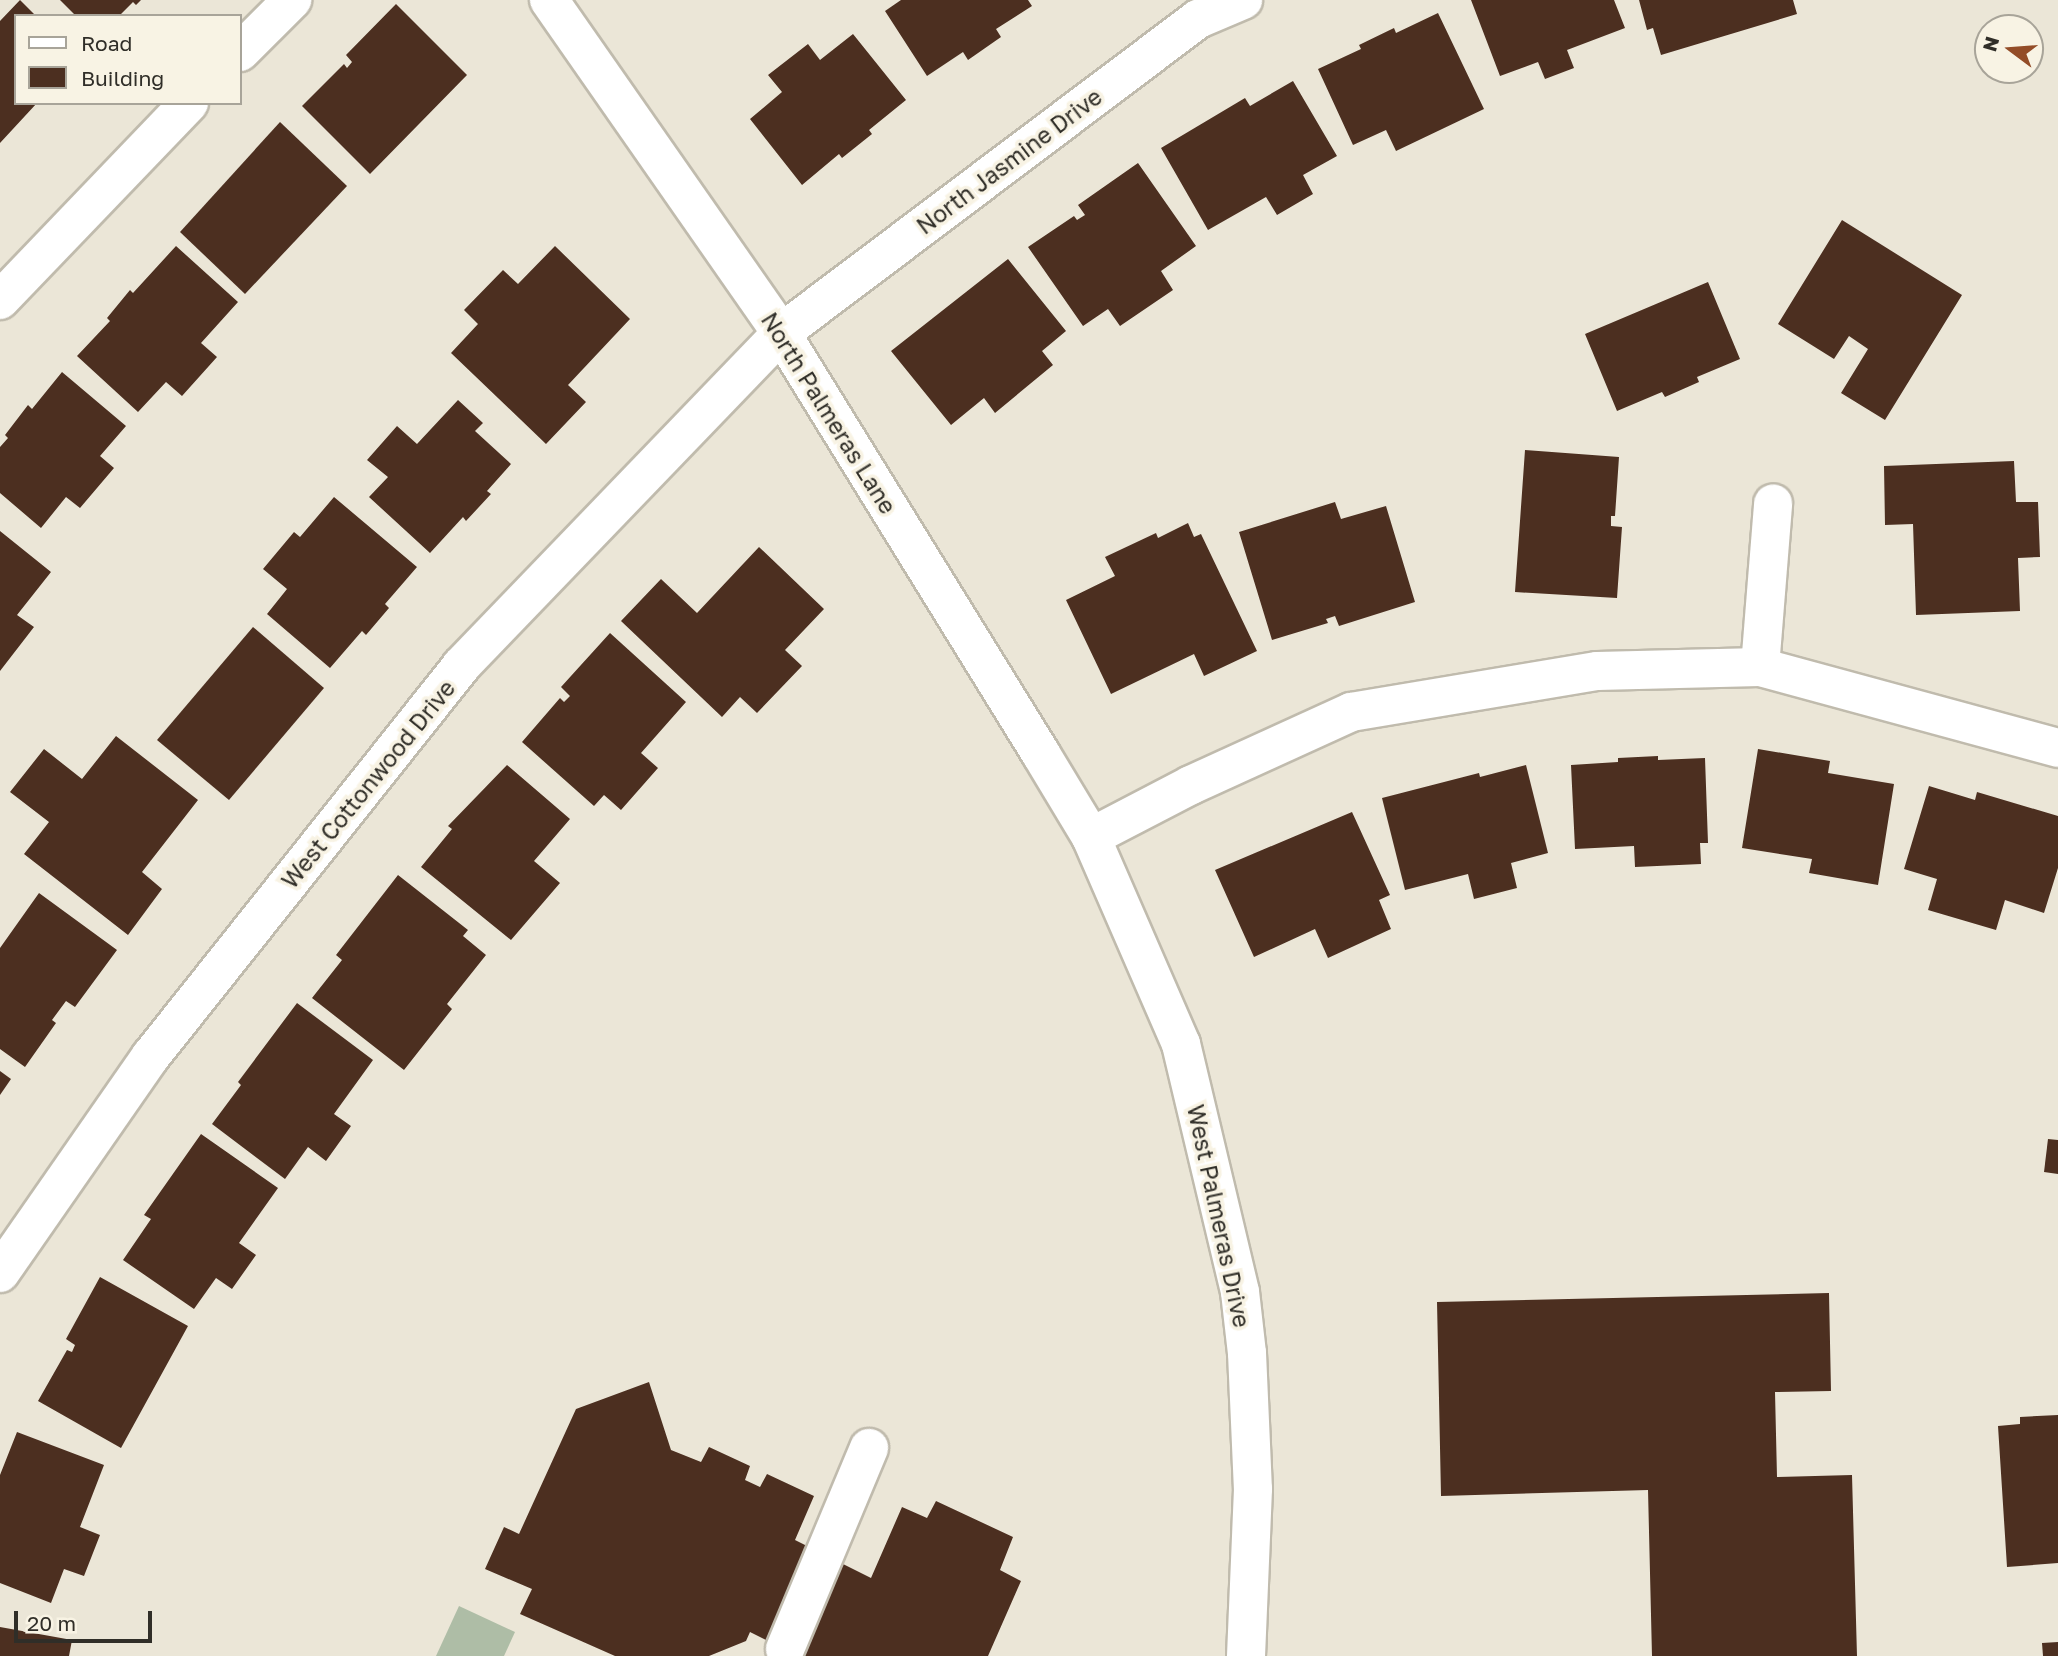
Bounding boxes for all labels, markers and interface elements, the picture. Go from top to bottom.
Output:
legend [14,14,242,105]
north arrow [1974,14,2044,84]
text: Road [81,30,132,56]
text: N [1977,34,2003,54]
text: Building [81,65,164,91]
street label: North Jasmine Drive [911,82,1107,240]
street label: North Palmeras Lane [756,307,902,519]
street label: West Cottonwood Drive [276,674,460,894]
street label: West Palmeras Drive [1182,1102,1256,1330]
scale bar [18,1596,156,1640]
text: 20 m [27,1610,76,1636]

